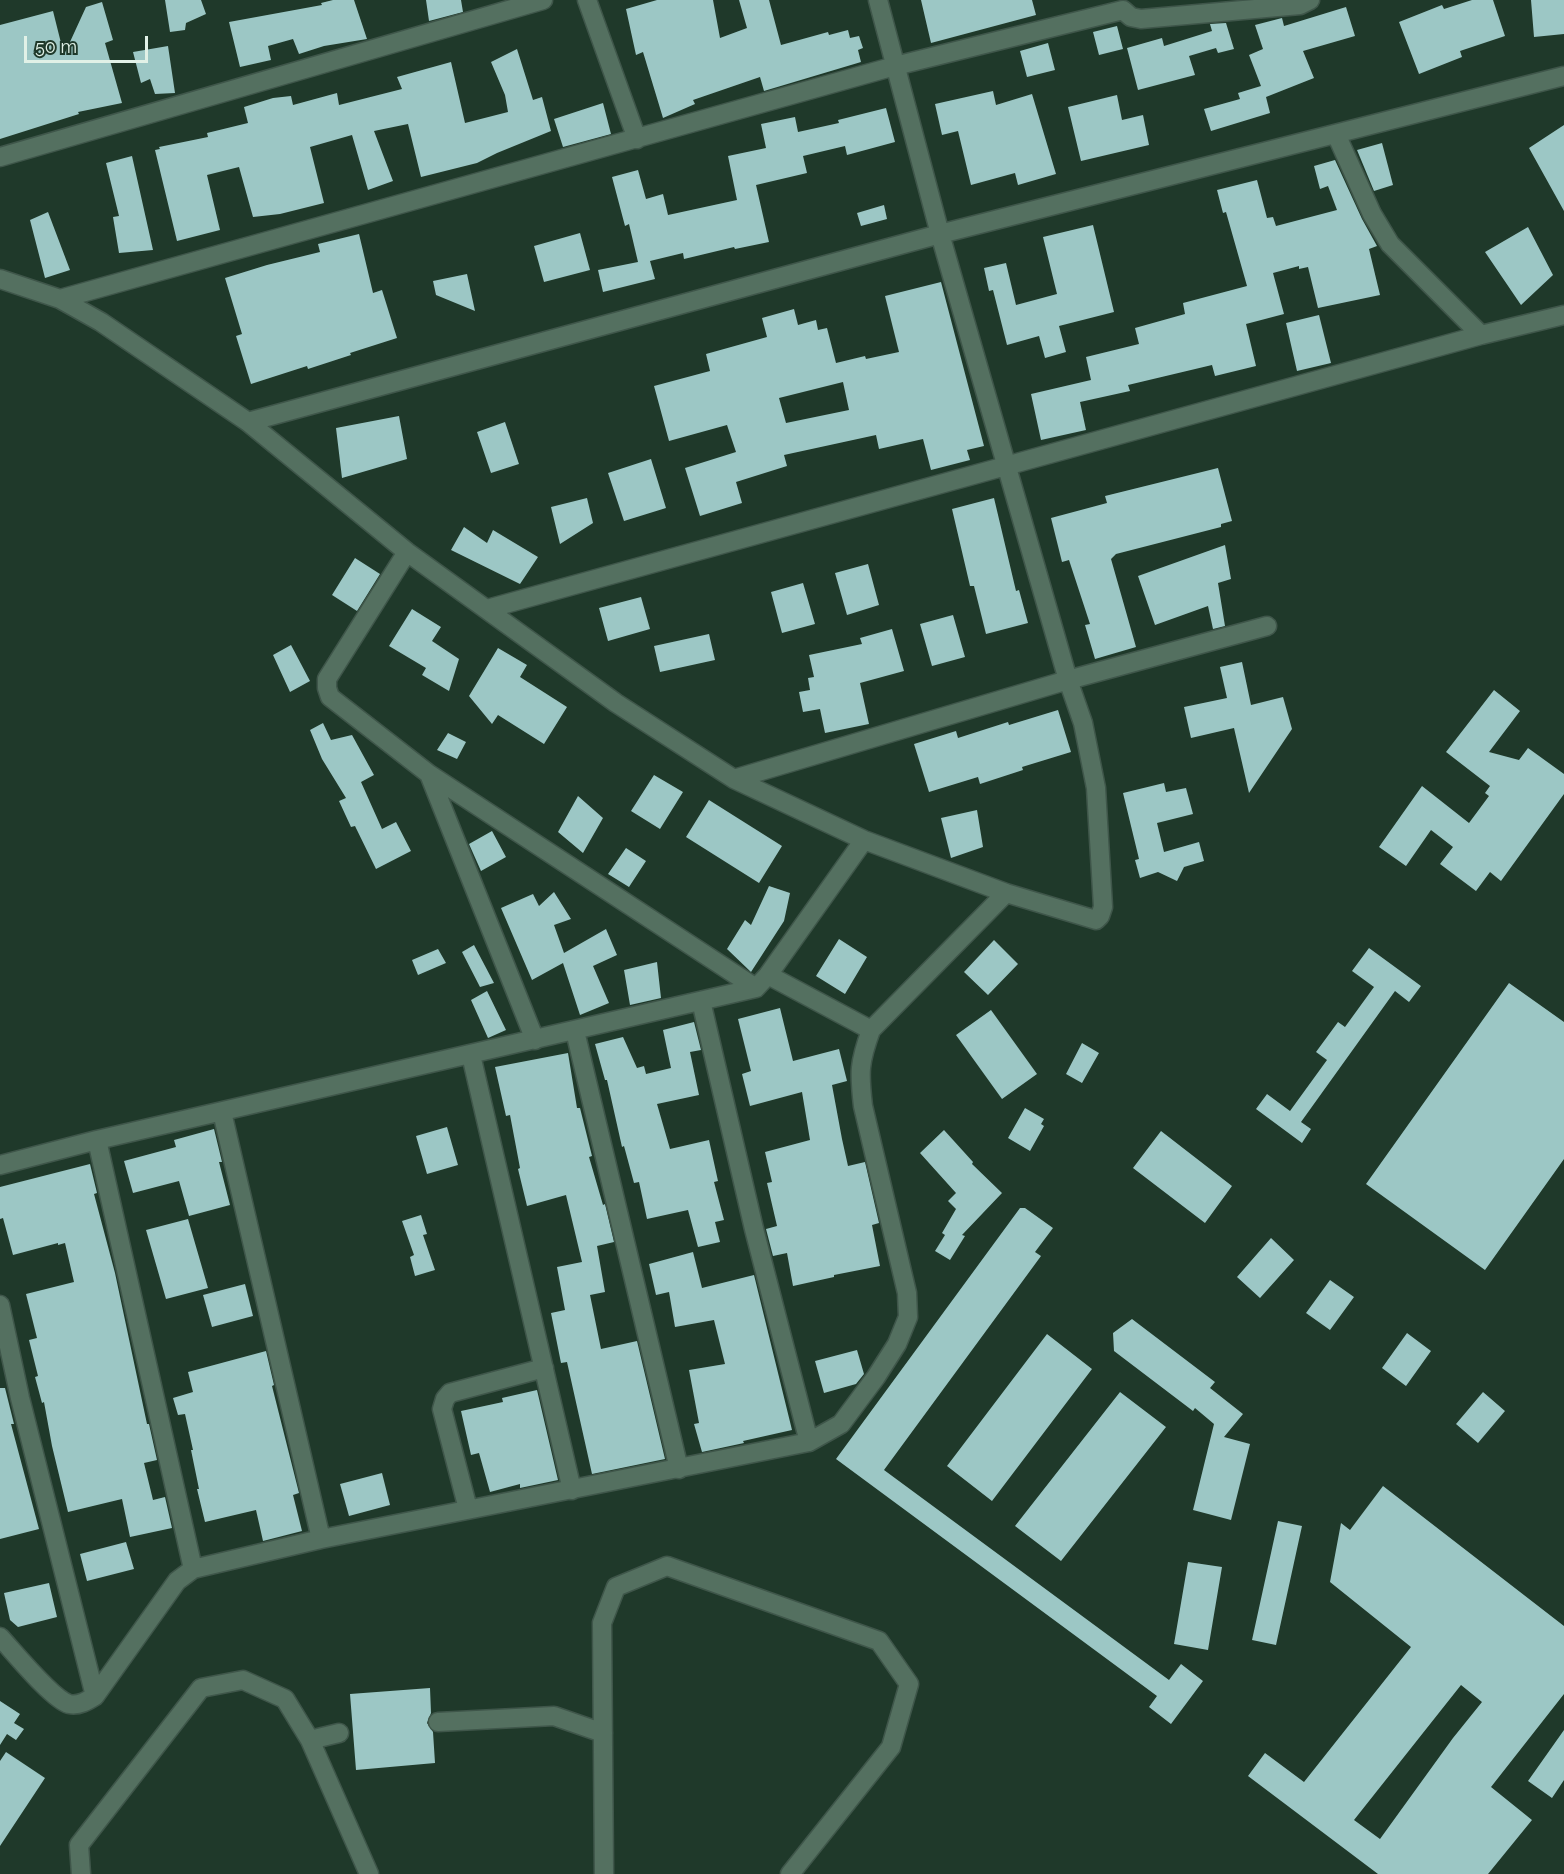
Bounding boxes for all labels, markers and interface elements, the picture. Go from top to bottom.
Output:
scale bar [27,24,152,62]
text: 50 m [35,36,77,57]

